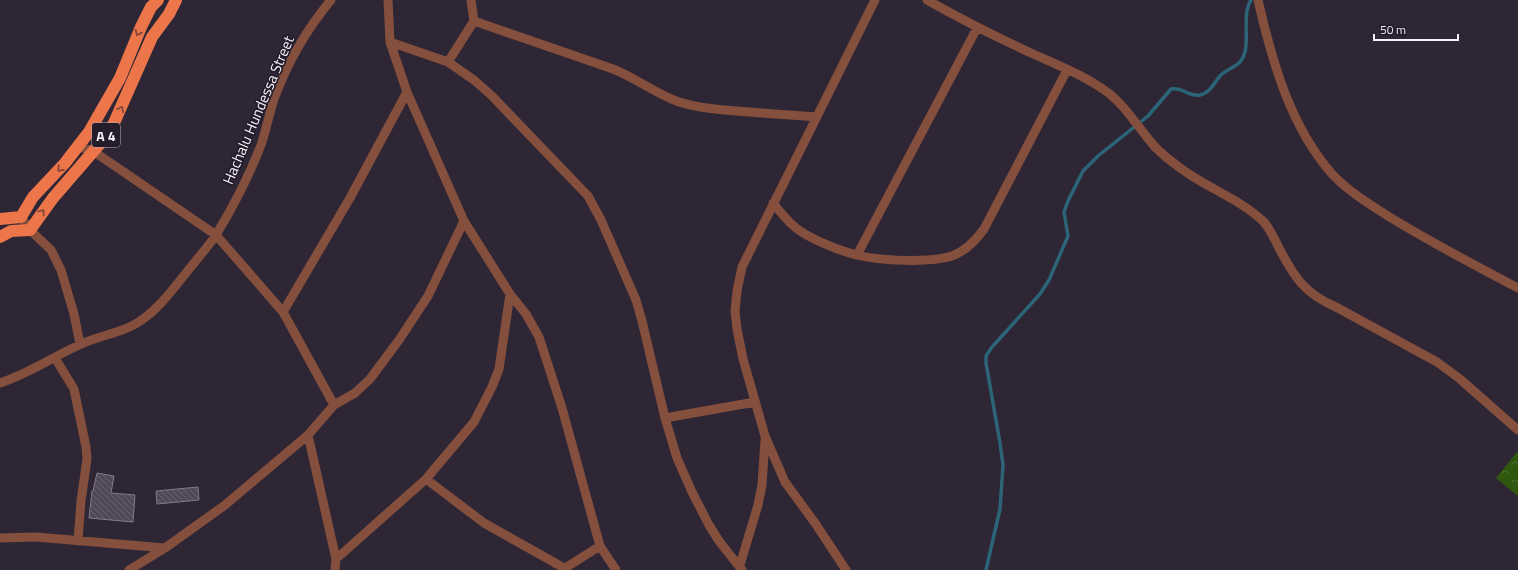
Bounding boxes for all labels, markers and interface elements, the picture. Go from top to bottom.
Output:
scale bar [1374,16,1458,42]
text: 50 m [1380,20,1406,39]
one-way arrow [135,30,143,37]
street label: Hachalu Hundessa Street [216,31,300,188]
one-way arrow [116,106,124,113]
road number: A 4 [92,123,120,147]
one-way arrow [57,164,64,172]
one-way arrow [37,209,45,216]

